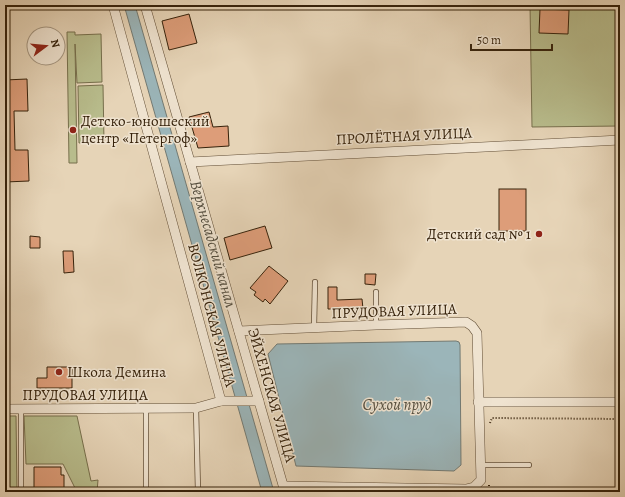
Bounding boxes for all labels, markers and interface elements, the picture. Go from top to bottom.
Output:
north arrow [26,26,66,66]
scale bar [471,26,552,52]
text: 50 m [477,32,501,48]
text: N [47,37,63,49]
place label: Детско-юношеский центр «Петергоф» [81,111,210,148]
street label: ПРОЛЁТНАЯ УЛИЦА [335,122,473,150]
marker: Детско-юношеский центр «Петергоф» [68,125,78,135]
water label: Верхнесадский канал [184,178,242,311]
place label: Детский сад № 1 [427,224,531,244]
marker: Детский сад № 1 [534,229,544,239]
street label: ВОЛКОНСКАЯ УЛИЦА [183,241,241,389]
street label: ПРУДОВАЯ УЛИЦА [331,299,457,323]
street label: ЭЙХЕНСКАЯ УЛИЦА [243,326,301,465]
place label: Школа Демина [67,362,166,382]
marker: Школа Демина [54,367,64,377]
street label: ПРУДОВАЯ УЛИЦА [22,385,148,405]
water label: Сухой пруд [363,394,432,416]

